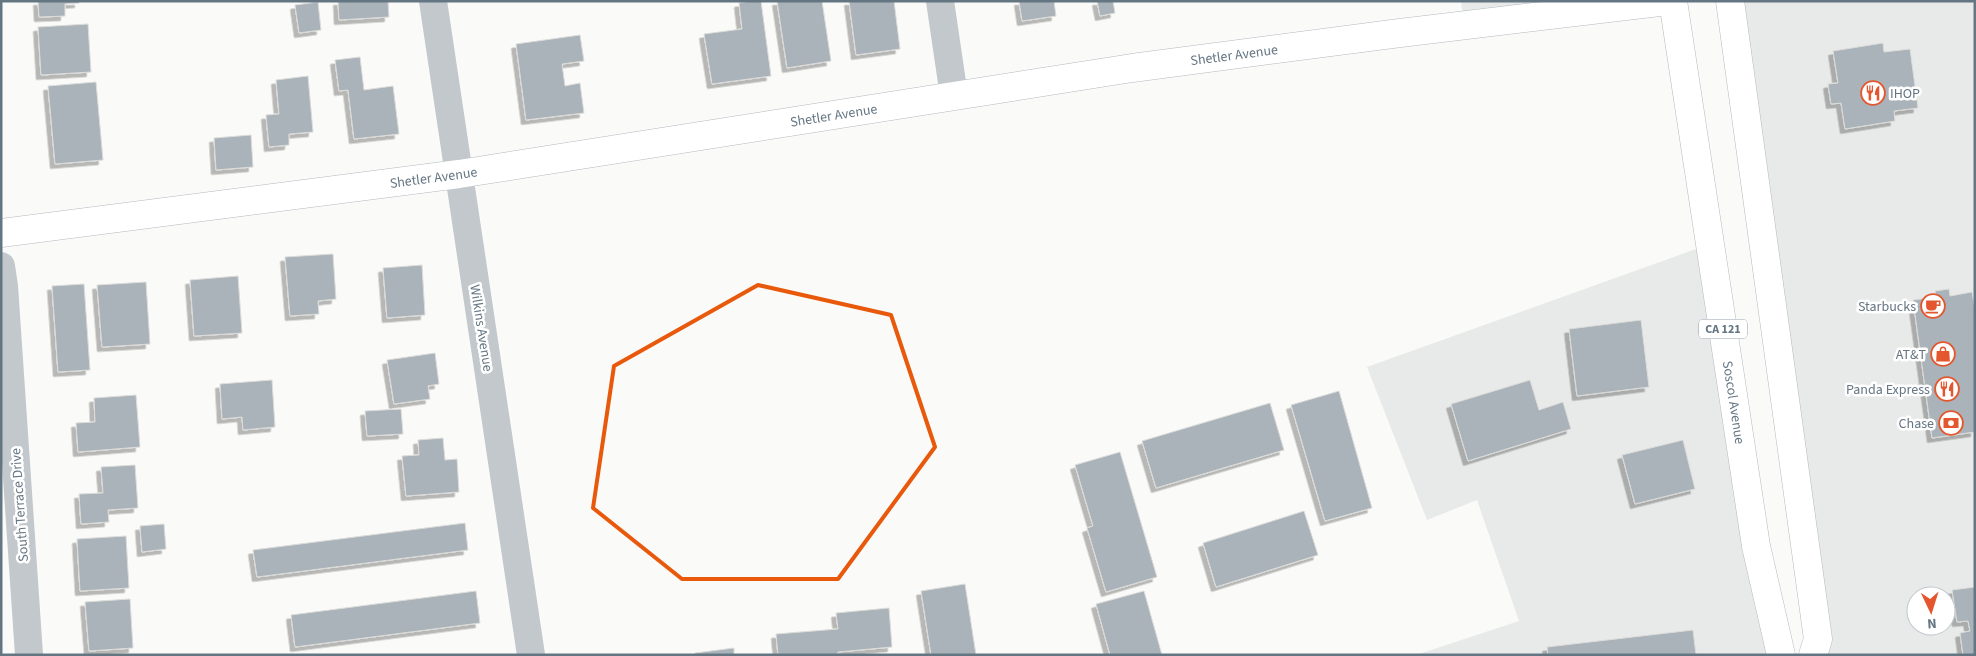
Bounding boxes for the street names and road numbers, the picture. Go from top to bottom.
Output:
street label: Shetler Avenue [1189,40,1279,71]
street label: Shetler Avenue [789,99,879,133]
street label: Shetler Avenue [389,162,479,194]
street label: Wilkins Avenue [464,283,498,373]
road number: CA 121 [1699,320,1747,338]
street label: Soscol Avenue [1717,359,1749,446]
street label: South Terrace Drive [6,447,34,562]

